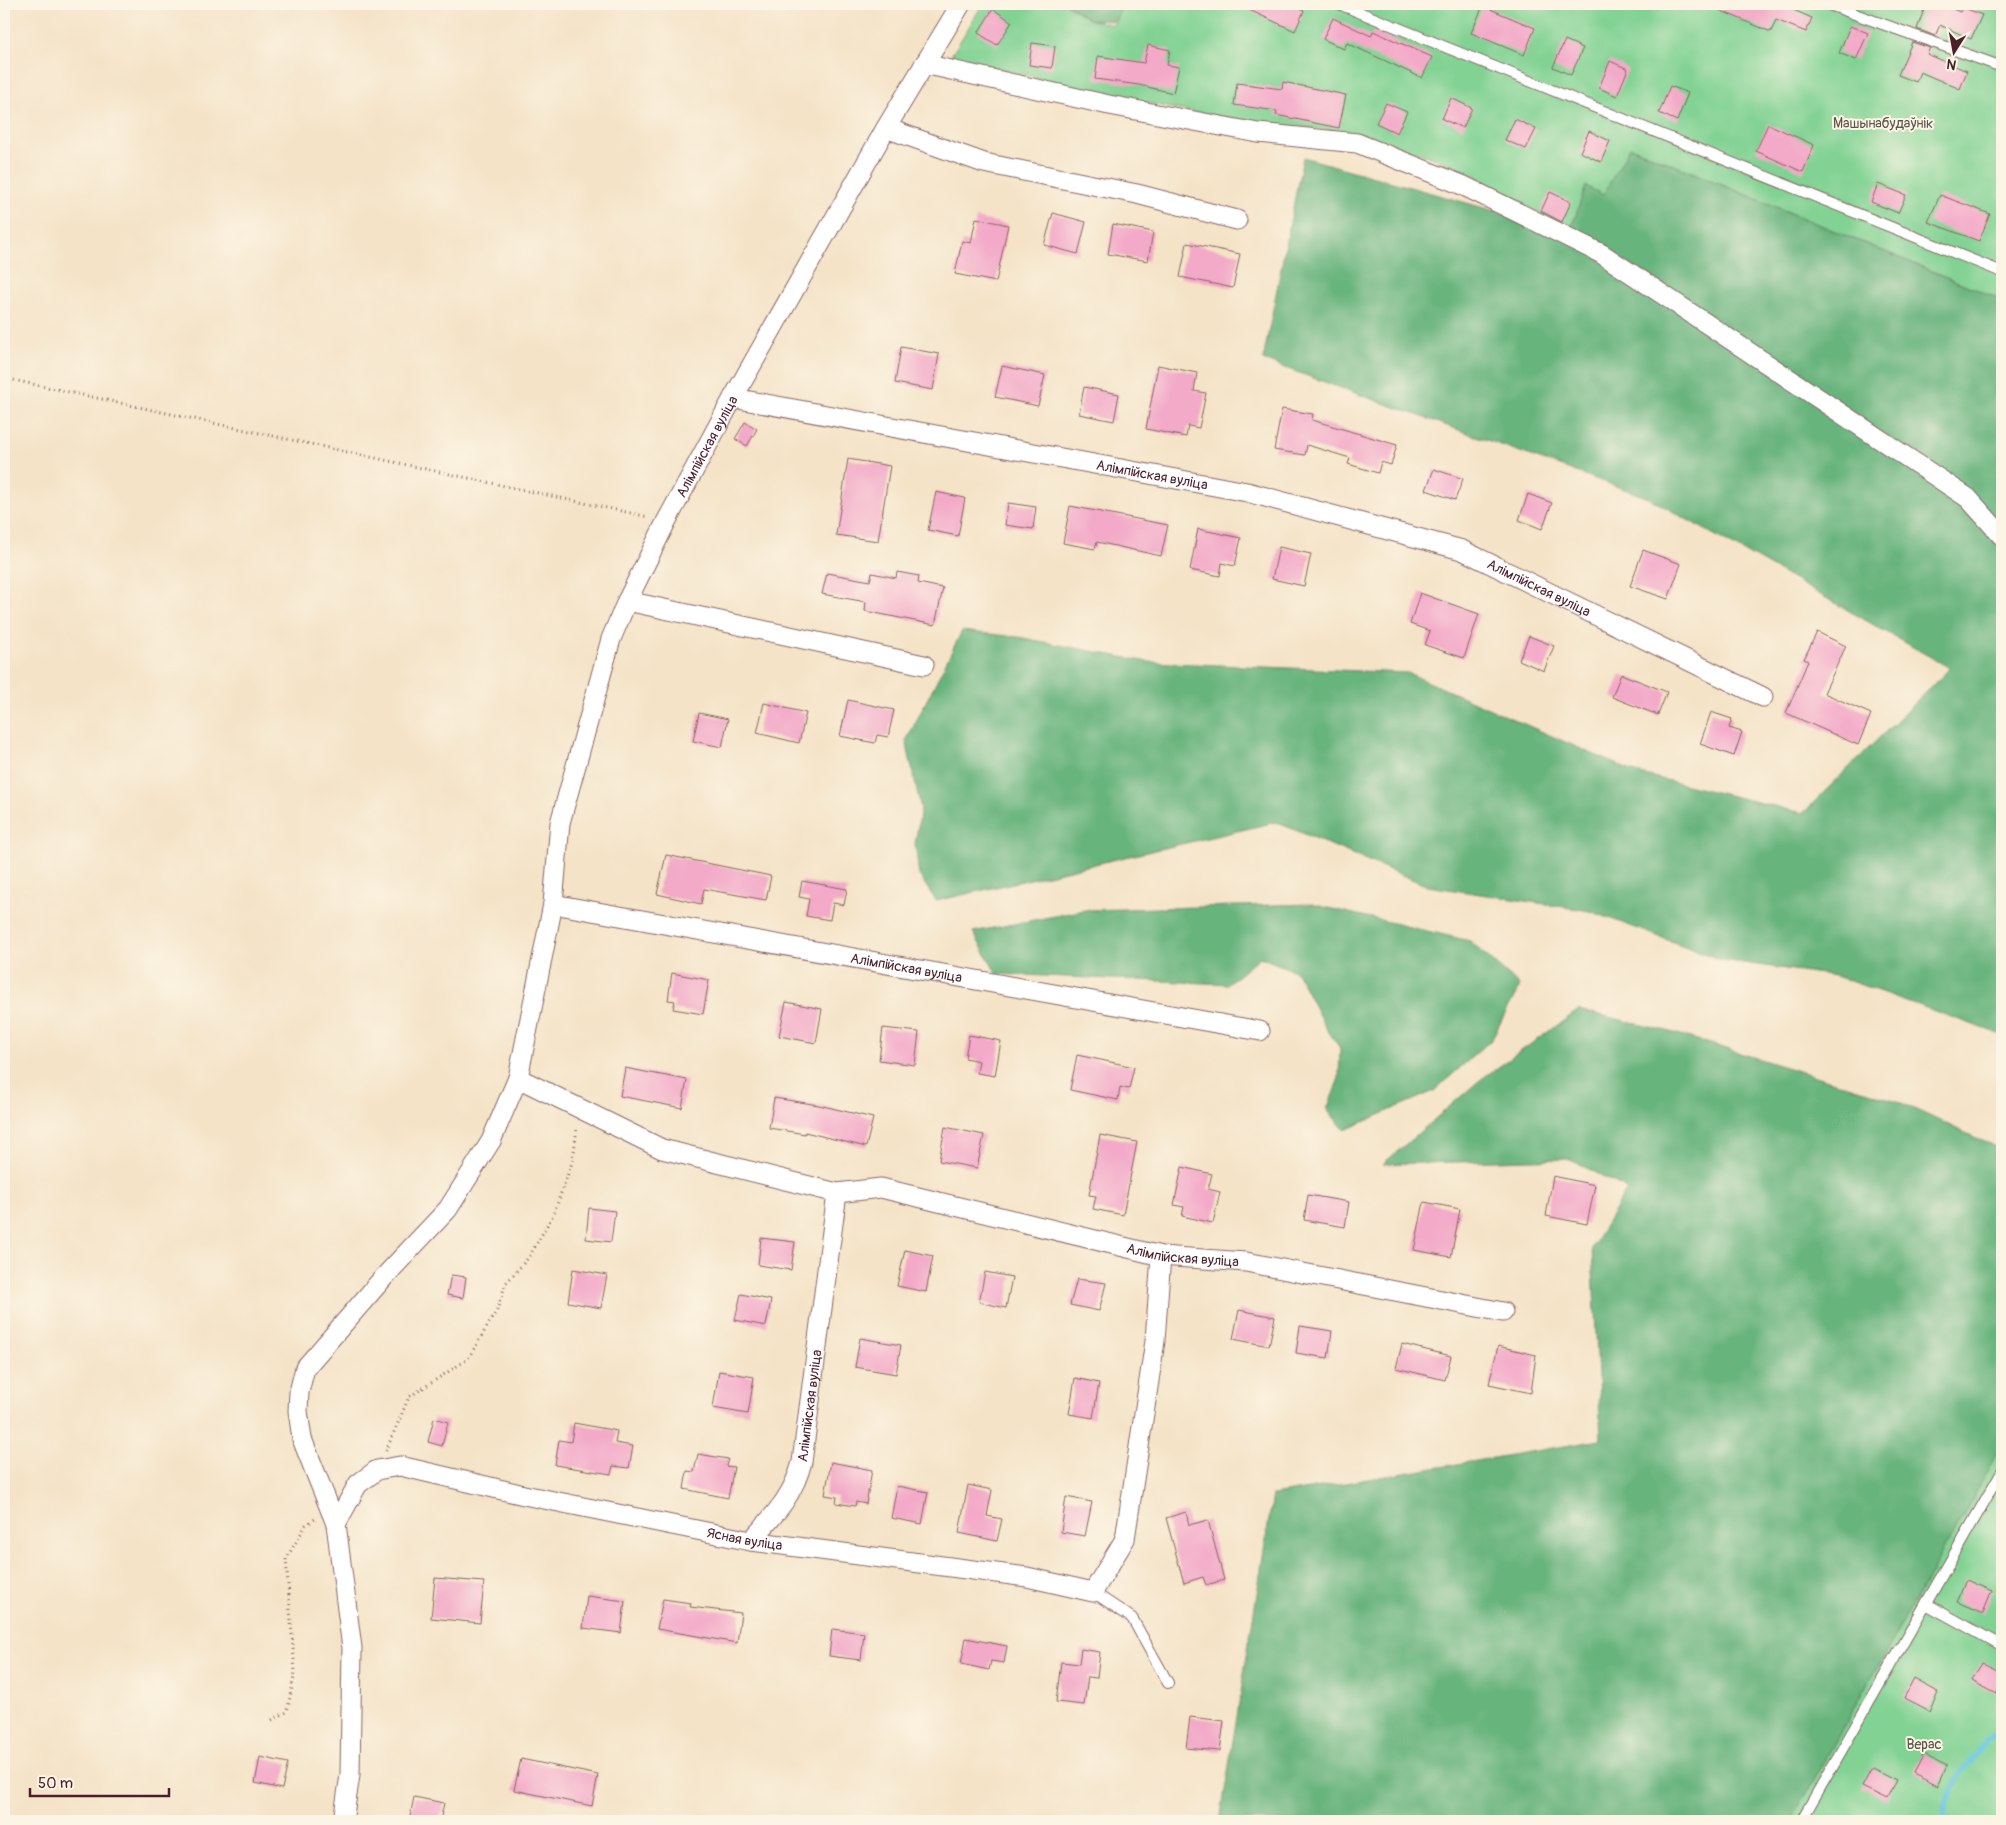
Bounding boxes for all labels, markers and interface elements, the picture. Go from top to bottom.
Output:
north arrow [1928,28,1978,78]
text: N [1945,55,1958,74]
park label: Машынабудаўнік [1833,115,1933,132]
street label: Алімпійская вуліца [673,393,742,500]
street label: Алімпійская вуліца [1095,457,1209,494]
street label: Алімпійская вуліца [1484,556,1593,621]
street label: Алімпійская вуліца [849,950,963,986]
street label: Алімпійская вуліца [1125,1240,1240,1270]
street label: Алімпійская вуліца [794,1348,826,1463]
street label: Ясная вуліца [705,1524,783,1554]
park label: Верас [1906,1736,1942,1753]
scale bar [30,1765,169,1797]
text: 50 m [38,1774,73,1793]

